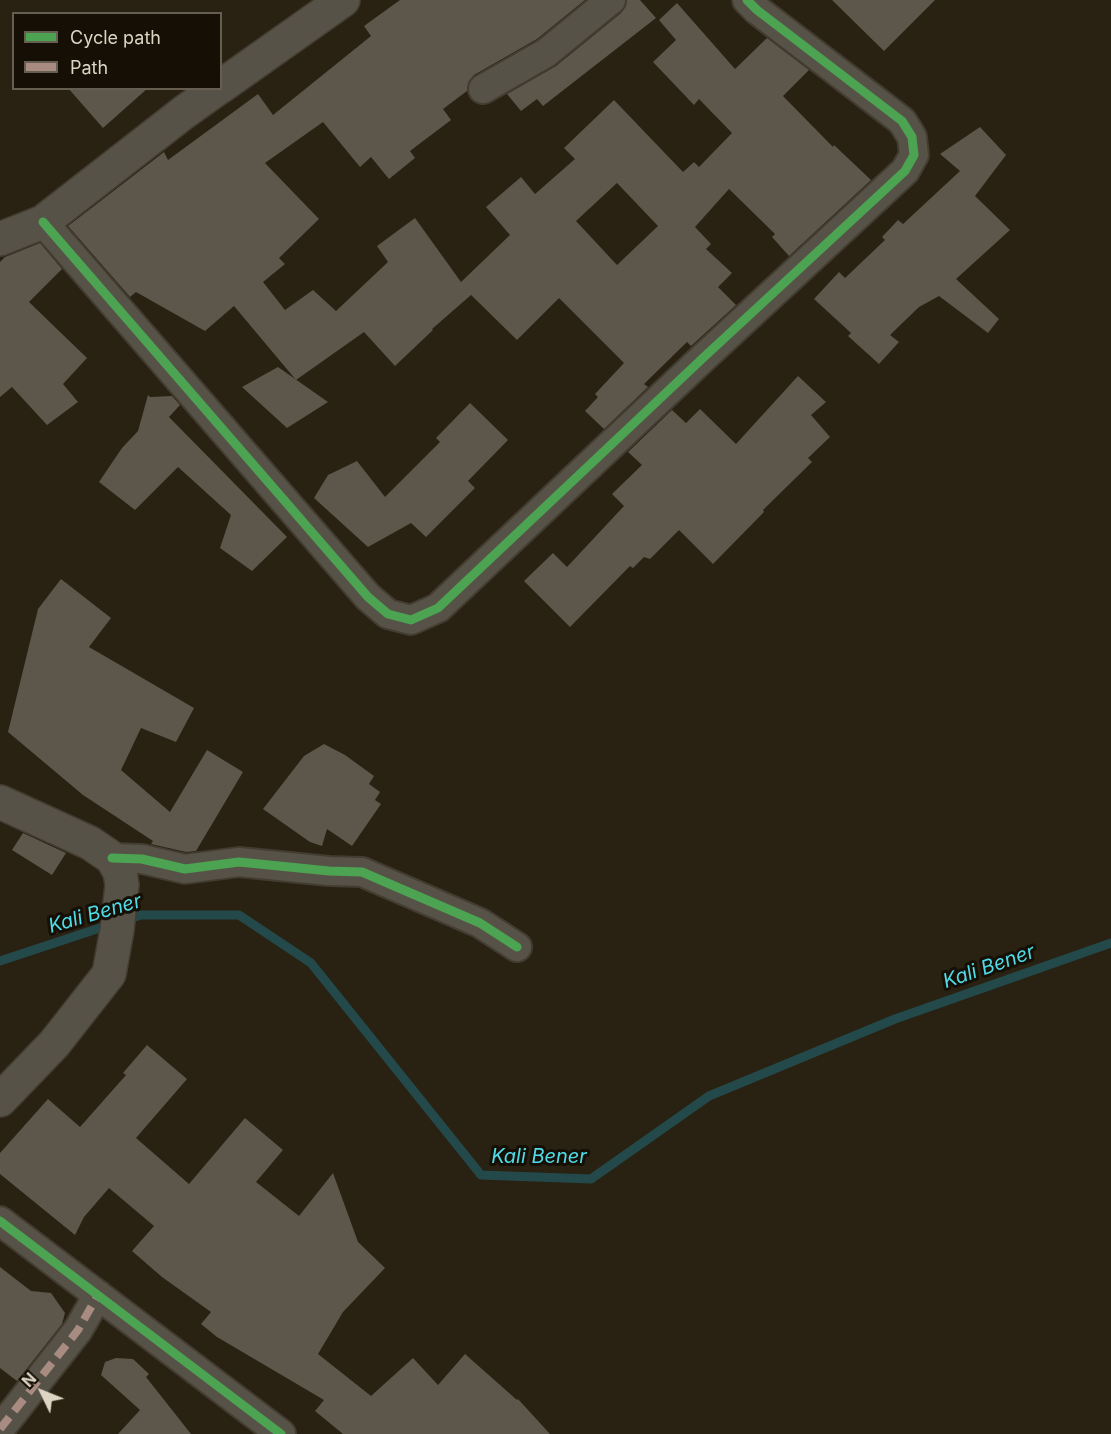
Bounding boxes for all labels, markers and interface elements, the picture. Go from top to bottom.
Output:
legend [12,12,222,90]
text: Cycle path [70,27,161,48]
text: Path [70,57,108,78]
water label: Kali Bener [46,889,144,939]
water label: Kali Bener [940,940,1038,994]
water label: Kali Bener [491,1145,587,1169]
north arrow [12,1362,72,1422]
text: N [17,1368,40,1391]

